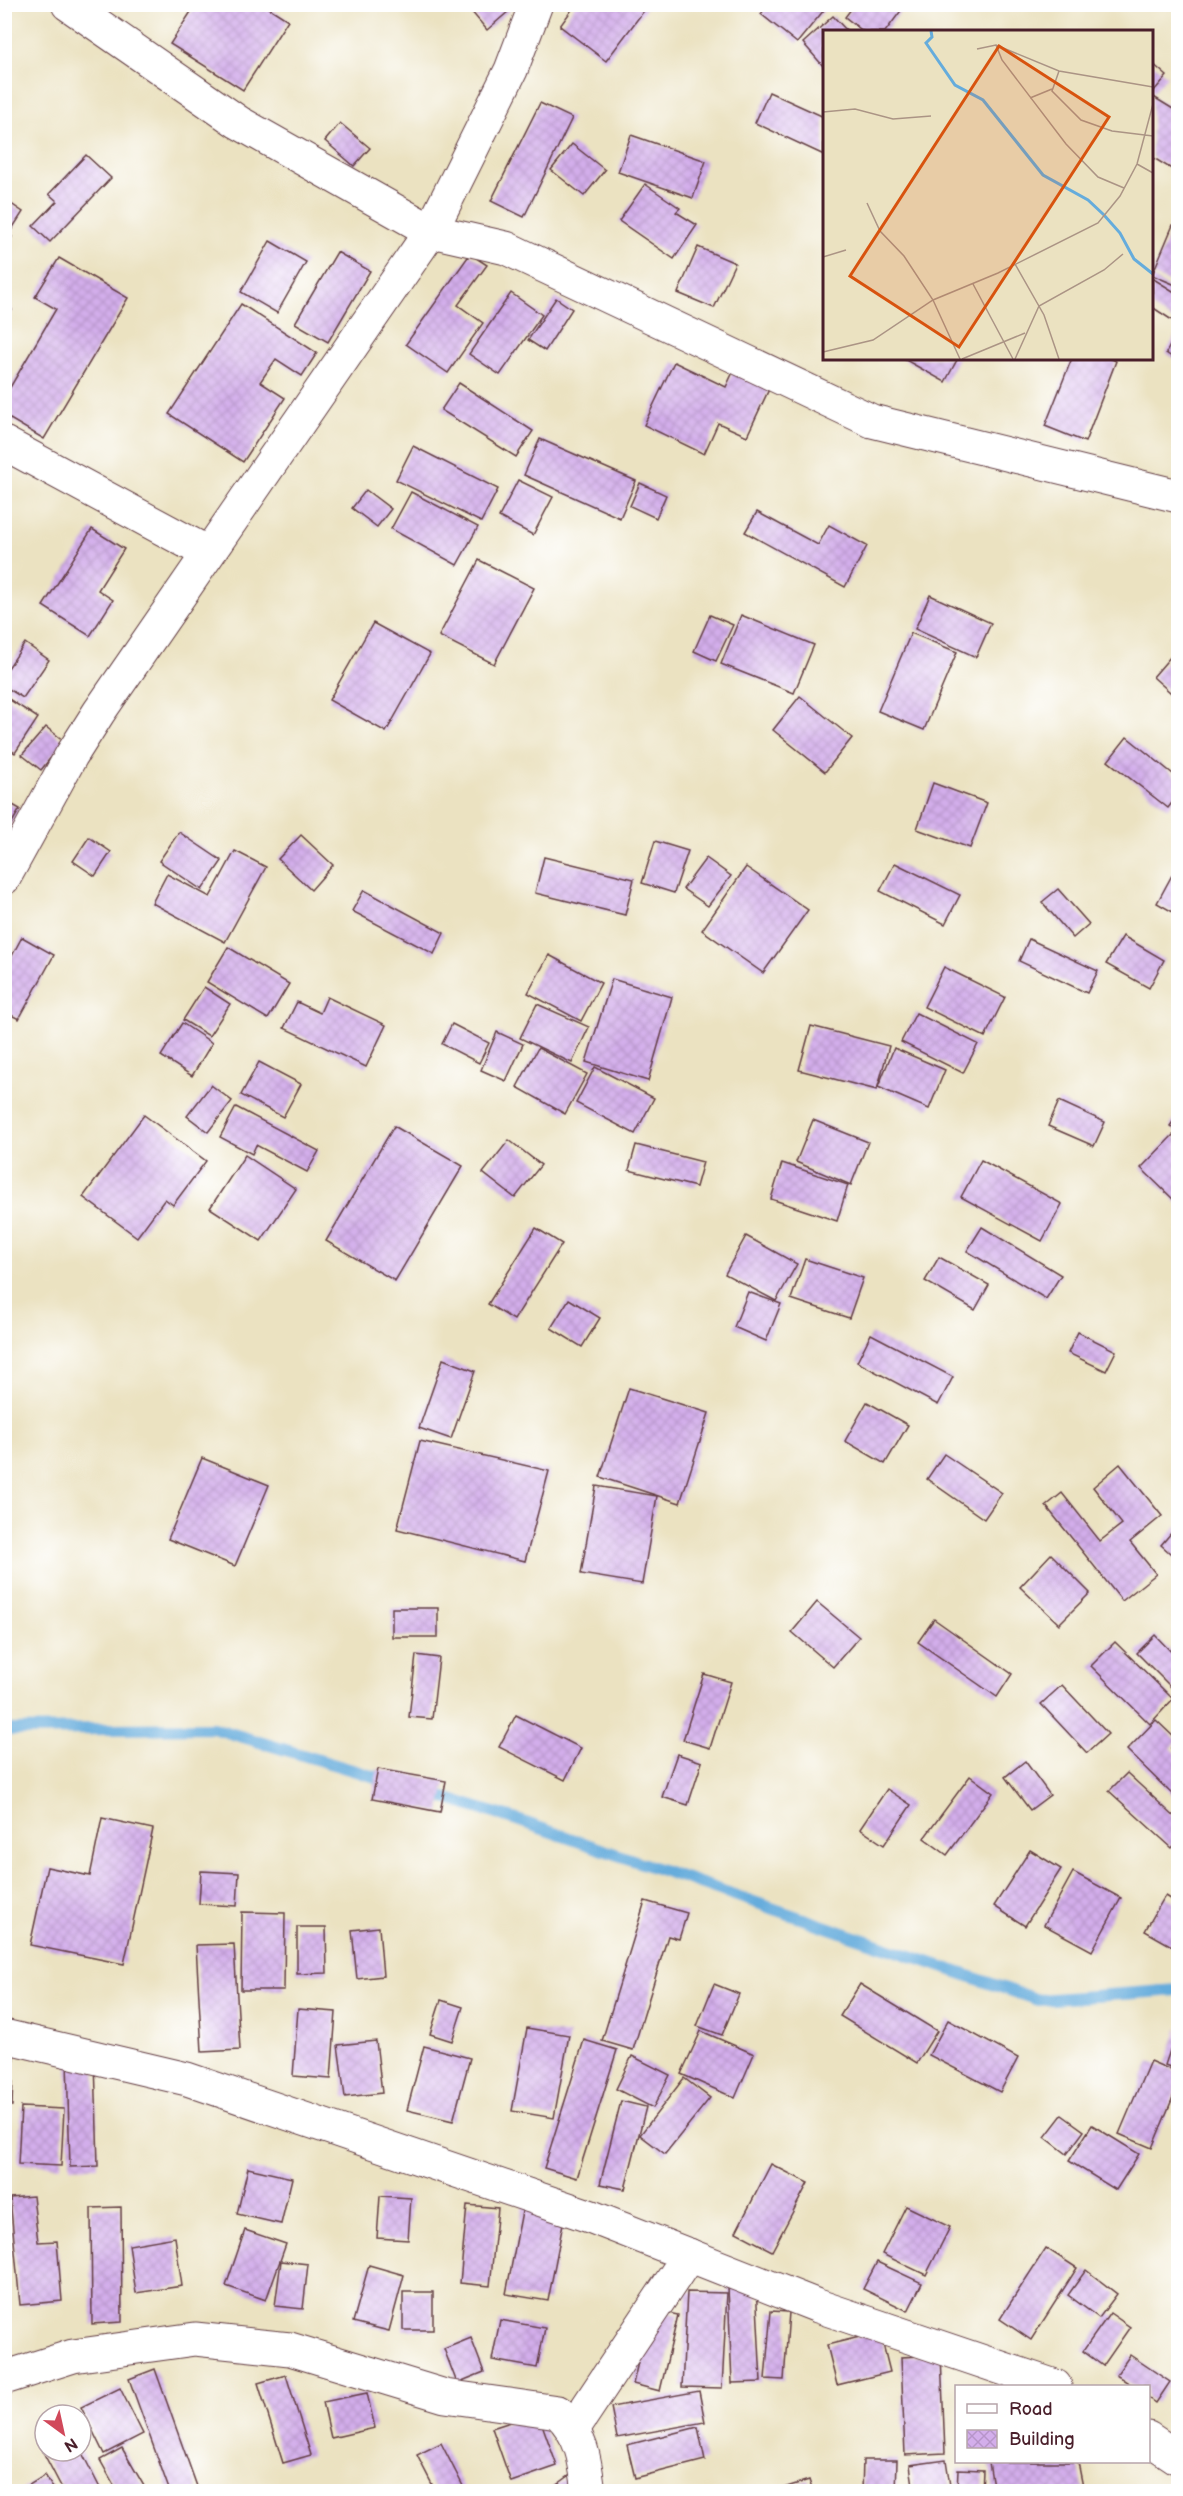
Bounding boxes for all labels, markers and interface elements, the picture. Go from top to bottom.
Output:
inset map [823,30,1153,360]
legend [955,2385,1150,2463]
text: Road [1009,2399,1053,2420]
north arrow [33,2403,93,2463]
text: Building [1009,2429,1075,2450]
text: N [60,2433,81,2456]

